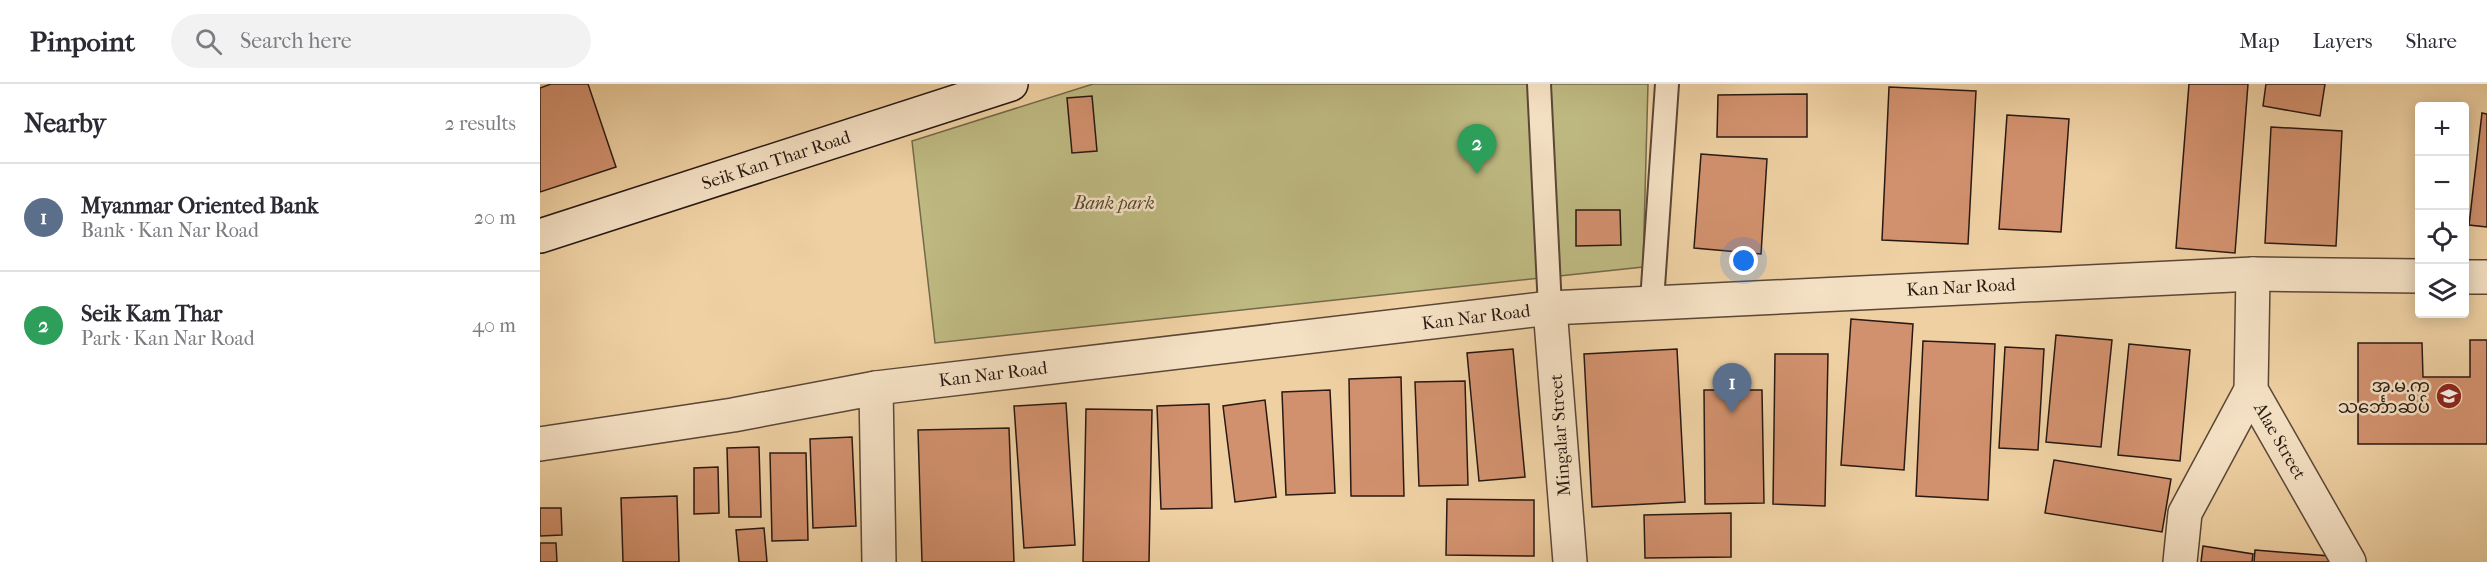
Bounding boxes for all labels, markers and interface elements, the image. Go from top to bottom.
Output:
search box [171,14,591,68]
text: Pinpoint [30,25,135,58]
icon: search [192,25,225,58]
text: Search here [240,28,352,54]
text: Map [2239,29,2280,53]
text: Layers [2313,29,2372,53]
text: Share [2405,29,2457,53]
map controls [2415,102,2469,318]
button: + [2415,102,2469,156]
text: Nearby [24,108,106,139]
text: 2 results [445,112,516,135]
pin: 2 [1458,124,1496,174]
street label: Seik Kan Thar Road [699,126,853,194]
button: − [2415,156,2469,210]
text: Myanmar Oriented Bank [81,193,318,219]
park label: Bank park [1072,193,1155,214]
text: 1 [40,206,47,229]
text: 20 m [474,206,516,229]
button: locate [2415,210,2469,264]
text: Bank · Kan Nar Road [81,219,259,242]
your location [1729,246,1758,275]
button: layers [2415,264,2469,318]
street label: Kan Nar Road [1906,274,2016,301]
street label: Kan Nar Road [1421,300,1532,335]
text: Seik Kam Thar [81,301,222,327]
text: 2 [38,314,49,337]
text: 40 m [472,314,516,337]
text: Park · Kan Nar Road [81,327,255,350]
street label: Kan Nar Road [938,357,1049,392]
pin: 1 [1712,364,1752,413]
street label: Mingalar Street [1546,373,1575,497]
place label: အ.မ.က သင်္ဘောဆိပ် [2338,376,2430,418]
school or university icon: အ.မ.က သင်္ဘောဆိပ် [2434,381,2464,411]
street label: Alae Street [2249,398,2310,484]

